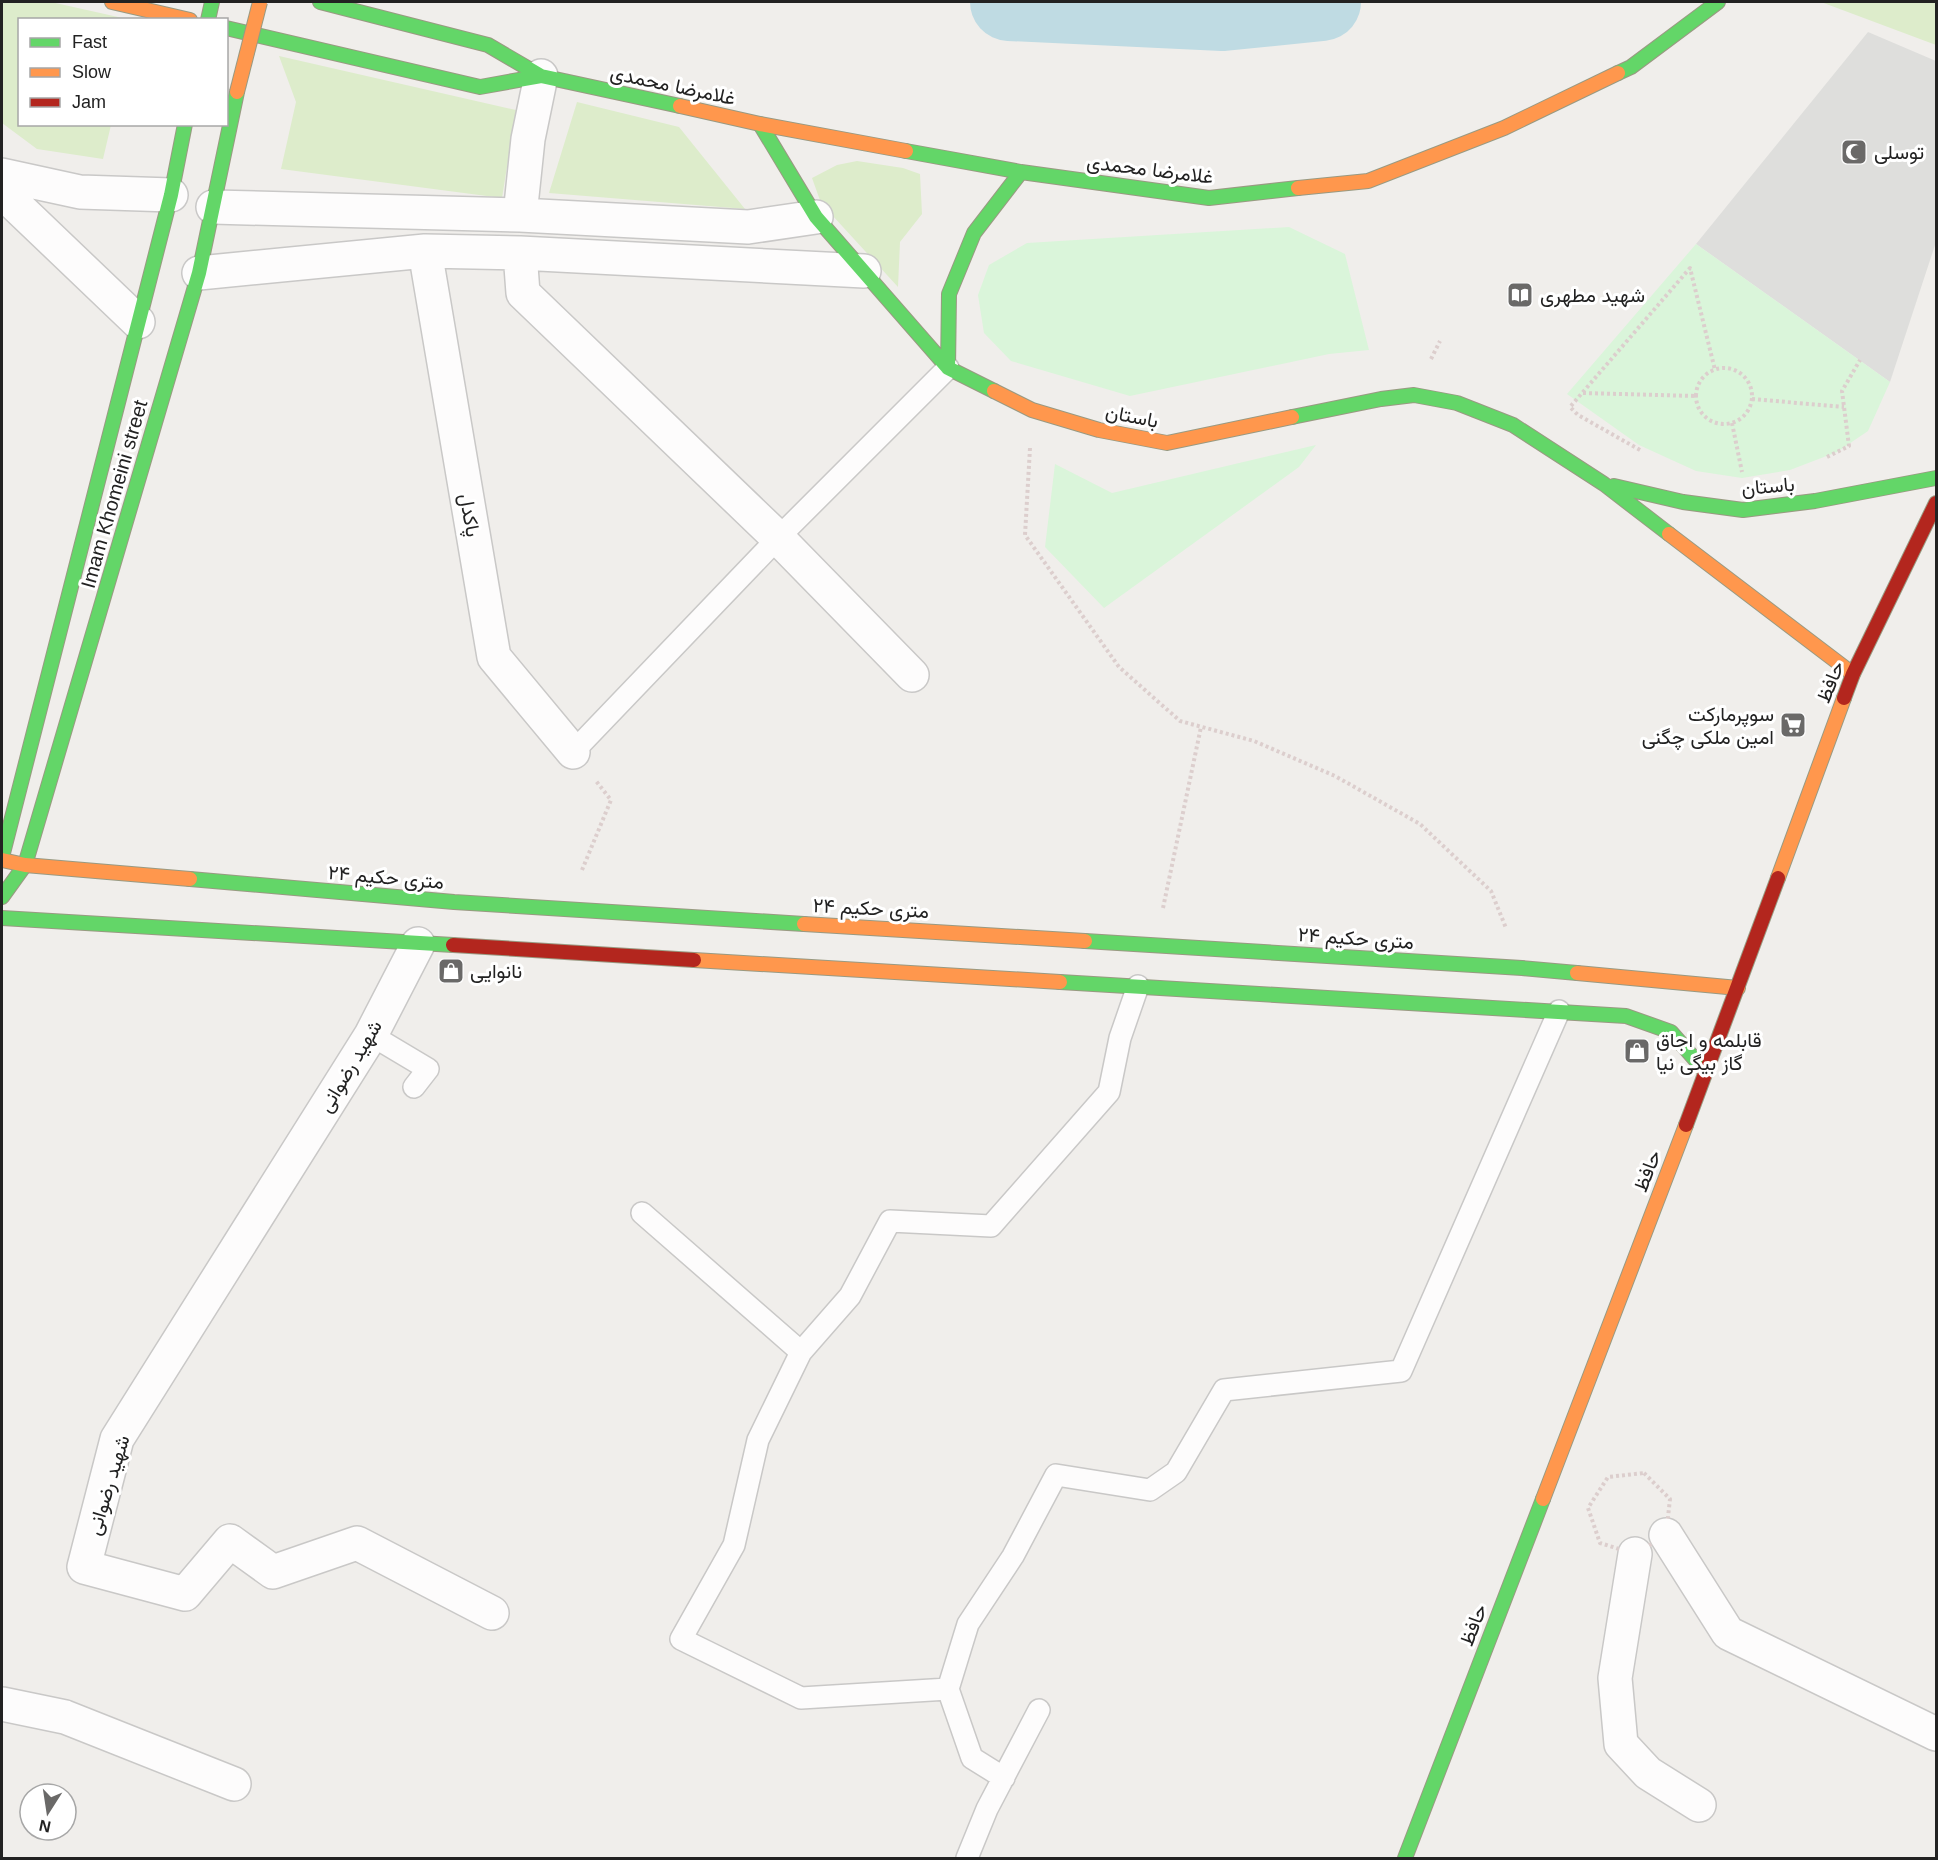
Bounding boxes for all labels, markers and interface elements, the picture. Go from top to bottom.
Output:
legend [18,18,228,126]
text: Fast [72,32,107,52]
street label: غلامرضا محمدی [608,61,738,111]
text: Slow [72,62,112,82]
text: Jam [72,92,106,112]
mosque icon: توسلی [1839,137,1869,167]
place label: توسلی [1874,141,1924,165]
street label: غلامرضا محمدی [1085,150,1215,190]
library icon: شهید مطهری [1505,280,1535,310]
place label: شهید مطهری [1540,284,1645,308]
street label: Imam Khomeini street [77,397,152,591]
street label: باستان [1104,400,1160,433]
street label: باستان [1740,473,1796,500]
street label: پاکدل [452,492,485,539]
street label: حافظ [1812,658,1848,706]
place label: سوپرمارکت امین ملکی چگنی [1642,703,1774,751]
supermarket icon: سوپرمارکت امین ملکی چگنی [1778,710,1808,740]
street label: ۲۴ متری حکیم [327,861,445,895]
street label: ۲۴ متری حکیم [812,894,930,924]
street label: ۲۴ متری حکیم [1297,923,1415,955]
shop icon: نانوایی [436,956,466,986]
place label: نانوایی [470,960,522,984]
street label: شهید رضوانی [314,1016,388,1117]
place label: قابلمه و اجاق گاز بیگی نیا [1656,1029,1762,1076]
shop icon: قابلمه و اجاق گاز بیگی نیا [1622,1036,1652,1066]
street label: حافظ [1629,1147,1665,1195]
street label: شهید رضوانی [82,1432,136,1538]
street label: حافظ [1455,1601,1491,1649]
north arrow [18,1782,78,1842]
text: N [38,1817,52,1836]

